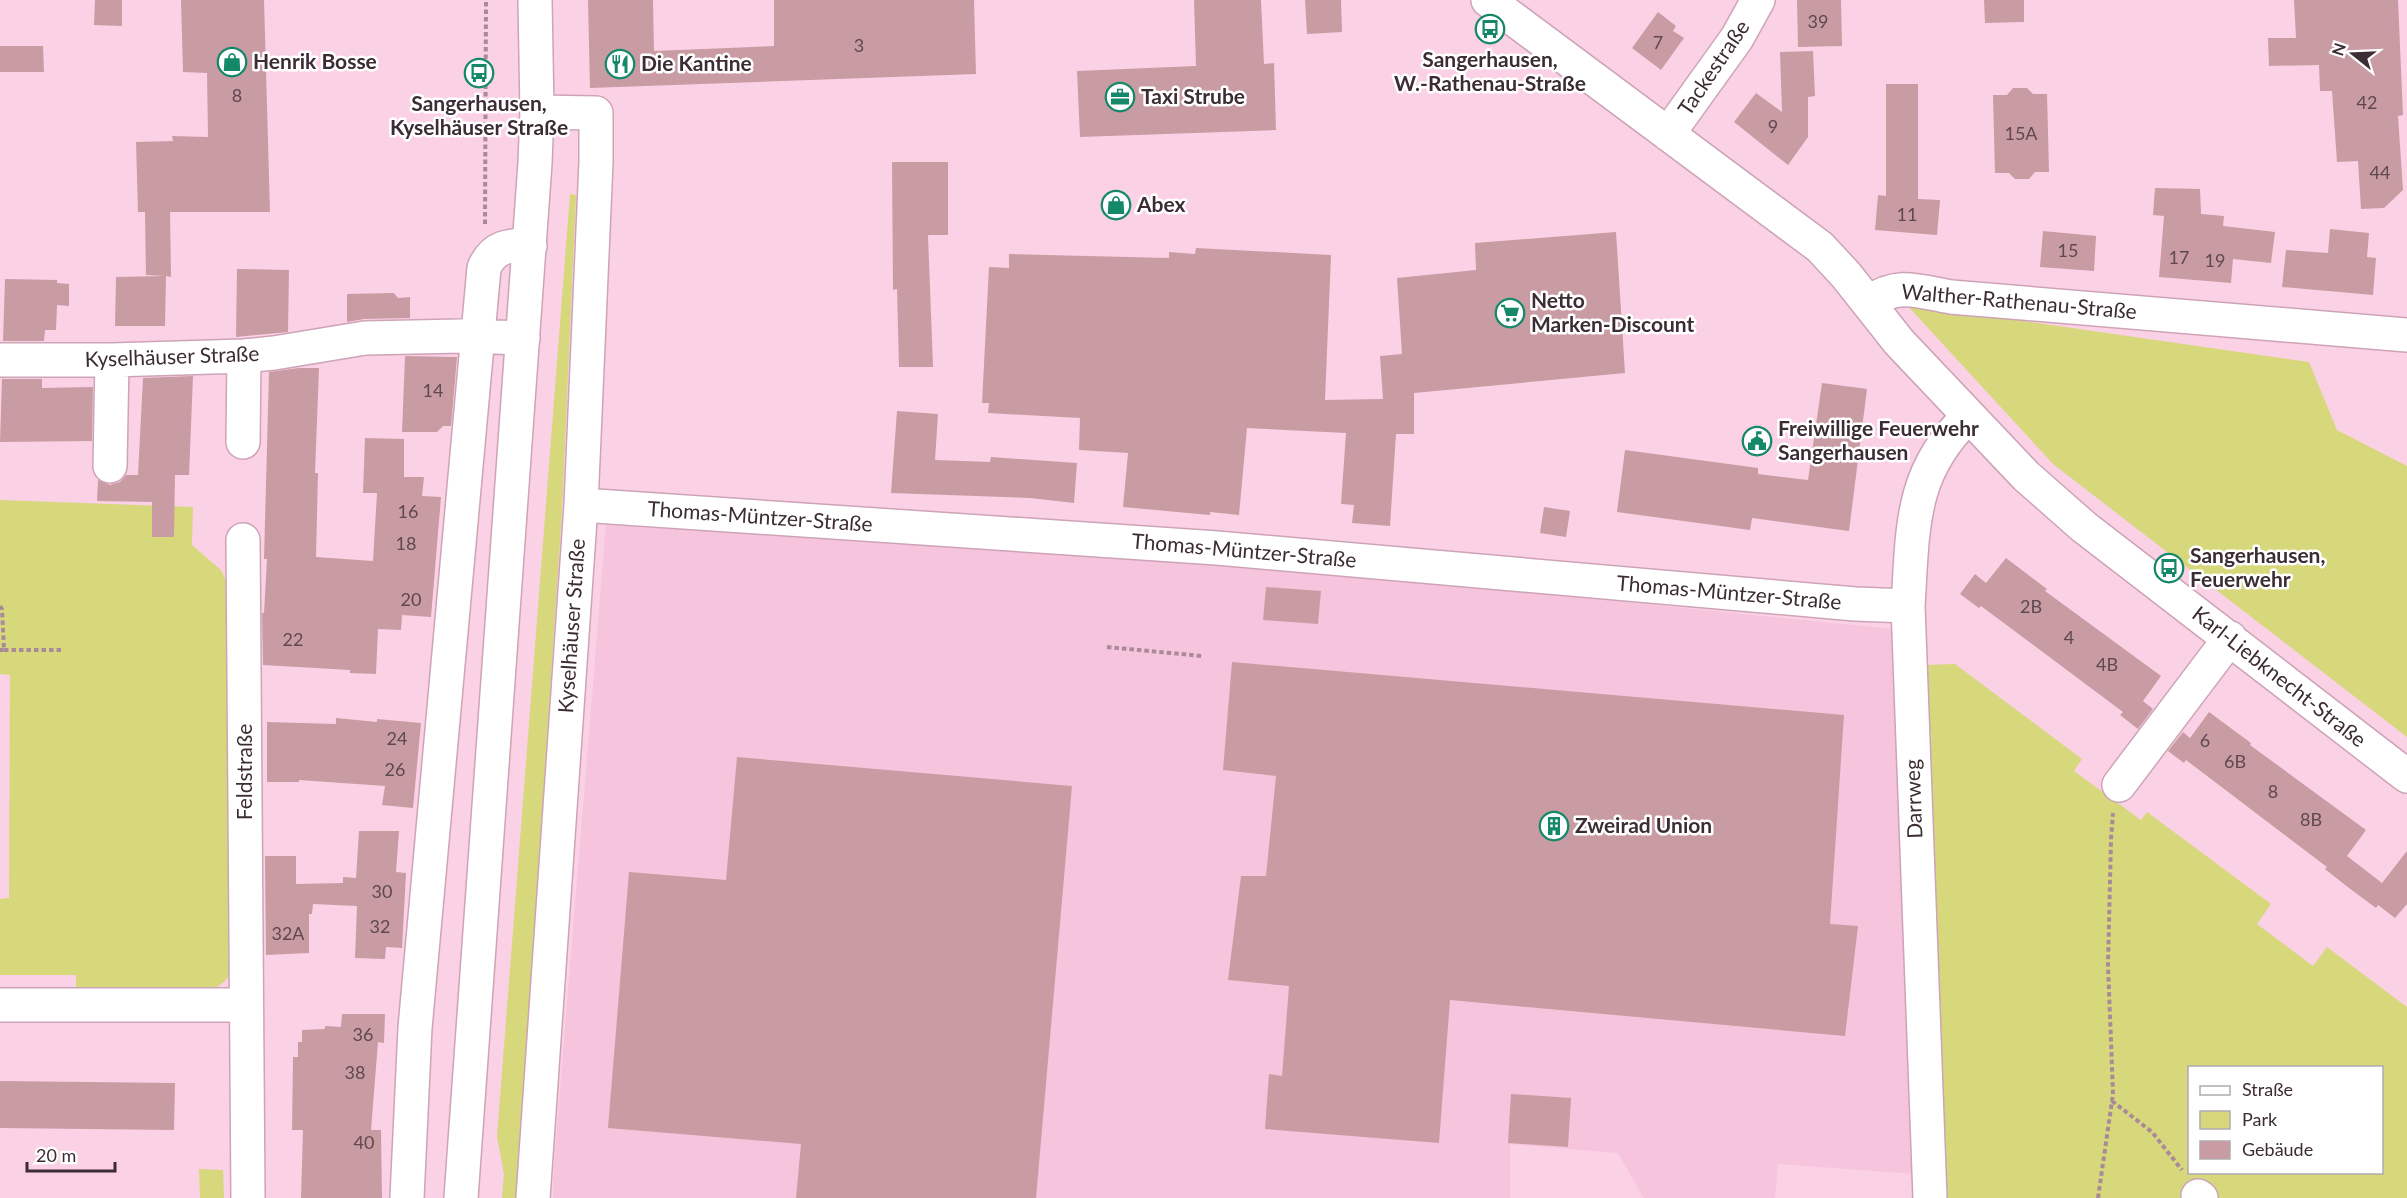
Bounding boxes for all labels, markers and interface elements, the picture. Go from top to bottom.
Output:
house number: 39 [1808,10,1828,32]
bus stop icon: Sangerhausen, W.-Rathenau-Straße [1474,13,1506,45]
street label: Tackestraße [1672,15,1754,120]
north arrow [2323,24,2383,84]
house number: 7 [1653,31,1663,53]
house number: 3 [854,34,864,56]
text: N [2327,40,2349,58]
shop icon: Henrik Bosse [216,46,248,78]
place label: Sangerhausen, W.-Rathenau-Straße [1394,46,1586,95]
place label: Henrik Bosse [253,48,377,73]
restaurant icon: Die Kantine [604,48,636,80]
place label: Die Kantine [641,50,752,75]
bus stop icon: Sangerhausen, Kyselhäuser Straße [463,57,495,89]
office icon: Taxi Strube [1104,81,1136,113]
place label: Taxi Strube [1141,83,1245,108]
house number: 8 [232,84,242,106]
place label: Sangerhausen, Kyselhäuser Straße [390,90,568,139]
house number: 42 [2357,91,2377,113]
house number: 9 [1768,115,1778,137]
house number: 15A [2004,122,2038,144]
house number: 44 [2370,161,2390,183]
shop icon: Abex [1100,189,1132,221]
place label: Abex [1136,191,1186,216]
house number: 11 [1897,203,1917,225]
house number: 15 [2058,239,2078,261]
house number: 17 [2169,246,2189,268]
house number: 19 [2205,249,2225,271]
street label: Walther-Rathenau-Straße [1900,278,2138,323]
place label: Netto Marken-Discount [1531,287,1695,336]
supermarket icon: Netto Marken-Discount [1494,297,1526,329]
street label: Kyselhäuser Straße [84,340,260,371]
house number: 14 [423,379,443,401]
place label: Freiwillige Feuerwehr Sangerhausen [1778,415,1979,464]
public building icon: Freiwillige Feuerwehr Sangerhausen [1741,425,1773,457]
street label: Thomas-Müntzer-Straße [647,495,873,536]
house number: 16 [398,500,418,522]
street label: Thomas-Müntzer-Straße [1131,527,1358,572]
house number: 18 [396,532,416,554]
street label: Kyselhäuser Straße [552,538,589,714]
place label: Sangerhausen, Feuerwehr [2190,542,2325,591]
bus stop icon: Sangerhausen, Feuerwehr [2153,552,2185,584]
street label: Thomas-Müntzer-Straße [1616,569,1843,614]
house number: 20 [401,588,421,610]
house number: 2B [2020,595,2042,617]
street label: Karl-Liebknecht-Straße [2188,600,2372,751]
house number: 4 [2064,626,2074,648]
house number: 22 [283,628,303,650]
house number: 4B [2096,653,2118,675]
street label: Feldstraße [231,724,256,820]
house number: 24 [387,727,407,749]
house number: 6 [2200,729,2210,751]
house number: 6B [2224,750,2246,772]
house number: 26 [385,758,405,780]
street label: Darrweg [1899,759,1926,839]
house number: 8 [2268,780,2278,802]
house number: 8B [2300,808,2322,830]
building icon: Zweirad Union [1538,810,1570,842]
place label: Zweirad Union [1575,812,1712,837]
house number: 30 [372,880,392,902]
house number: 32 [370,915,390,937]
house number: 32A [271,922,305,944]
house number: 36 [353,1023,373,1045]
house number: 38 [345,1061,365,1083]
legend [2188,1066,2383,1174]
text: Straße [2242,1078,2293,1100]
text: Park [2242,1108,2278,1130]
house number: 40 [354,1131,374,1153]
scale bar [27,1135,116,1173]
text: Gebäude [2242,1138,2313,1160]
text: 20 m [36,1144,76,1166]

